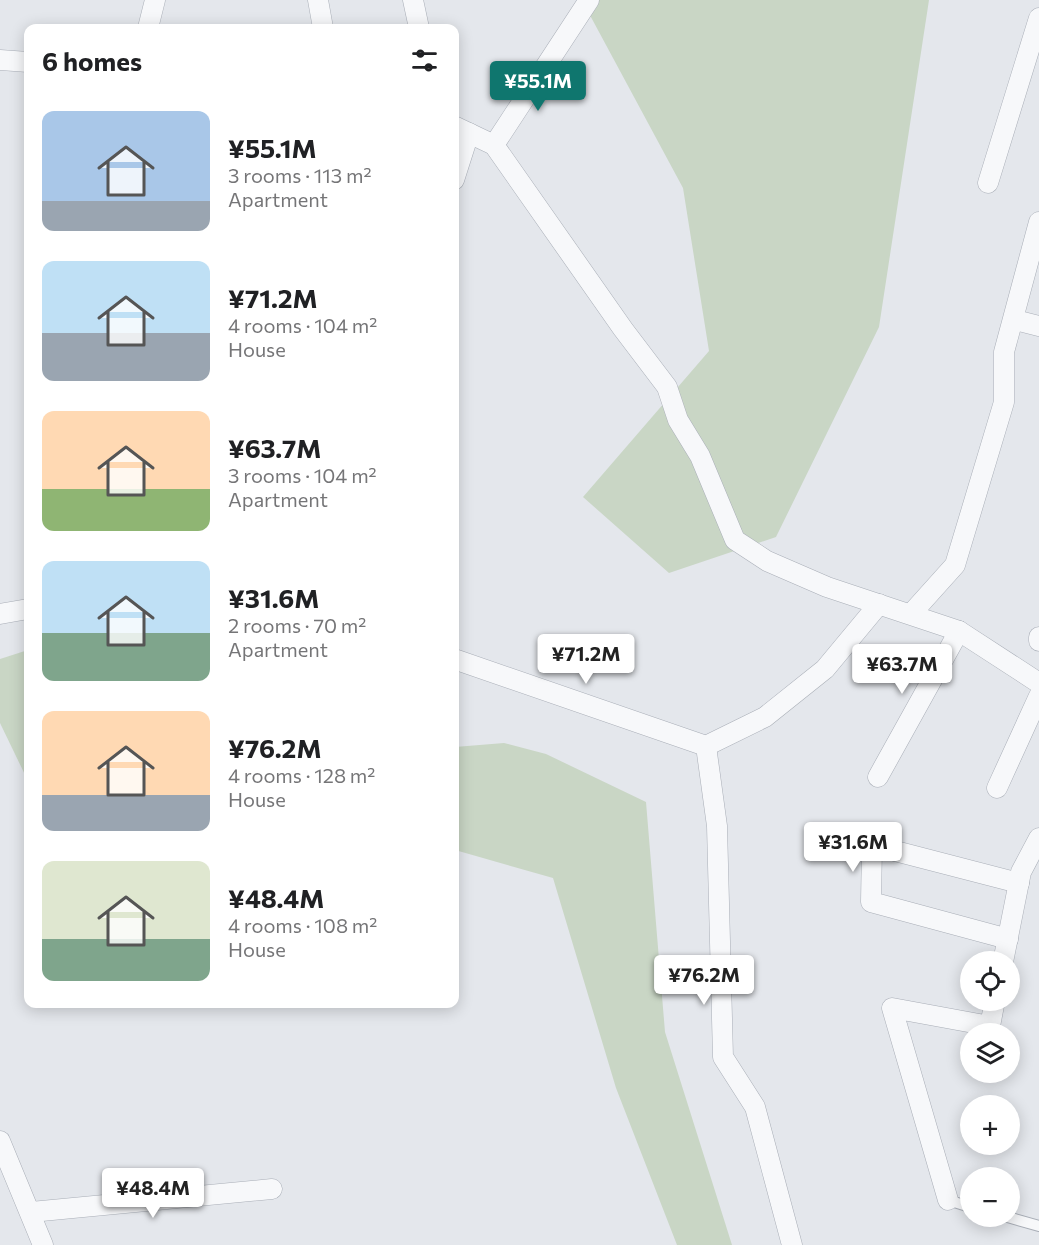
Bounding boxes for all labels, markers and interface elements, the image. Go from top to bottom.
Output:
icon: filters [408,44,441,77]
text: 6 homes [42,45,142,76]
pin: ¥55.1M [489,61,587,112]
text: ¥55.1M [504,68,572,92]
text: ¥55.1M [228,132,317,163]
icon: home [90,135,162,207]
text: 3 rooms · 113 m² [228,163,372,187]
text: Apartment [228,187,328,211]
text: ¥71.2M [228,282,318,313]
icon: home [90,285,162,357]
text: 4 rooms · 104 m² [228,313,377,337]
text: House [228,337,286,361]
text: ¥63.7M [228,432,321,463]
icon: home [90,435,162,507]
text: 3 rooms · 104 m² [228,463,377,487]
text: Apartment [228,487,328,511]
text: ¥31.6M [228,582,319,613]
icon: home [90,585,162,657]
text: 2 rooms · 70 m² [228,613,366,637]
pin: ¥71.2M [537,634,635,685]
text: Apartment [228,637,328,661]
text: ¥71.2M [552,641,620,665]
pin: ¥63.7M [853,644,951,695]
text: ¥63.7M [866,651,938,675]
text: ¥76.2M [228,732,321,763]
icon: home [90,735,162,807]
text: 4 rooms · 128 m² [228,763,375,787]
text: House [228,787,286,811]
pin: ¥31.6M [804,822,902,873]
text: ¥31.6M [818,829,888,853]
text: ¥48.4M [228,882,324,913]
icon: home [90,885,162,957]
text: 4 rooms · 108 m² [228,913,377,937]
text: House [228,937,286,961]
map controls [960,951,1020,1227]
button: locate [960,951,1020,1011]
pin: ¥76.2M [655,955,753,1006]
text: ¥76.2M [668,962,740,986]
button: layers [960,1023,1020,1083]
button: + [960,1095,1020,1155]
button: − [960,1167,1020,1227]
pin: ¥48.4M [104,1168,202,1219]
text: ¥48.4M [116,1175,190,1199]

